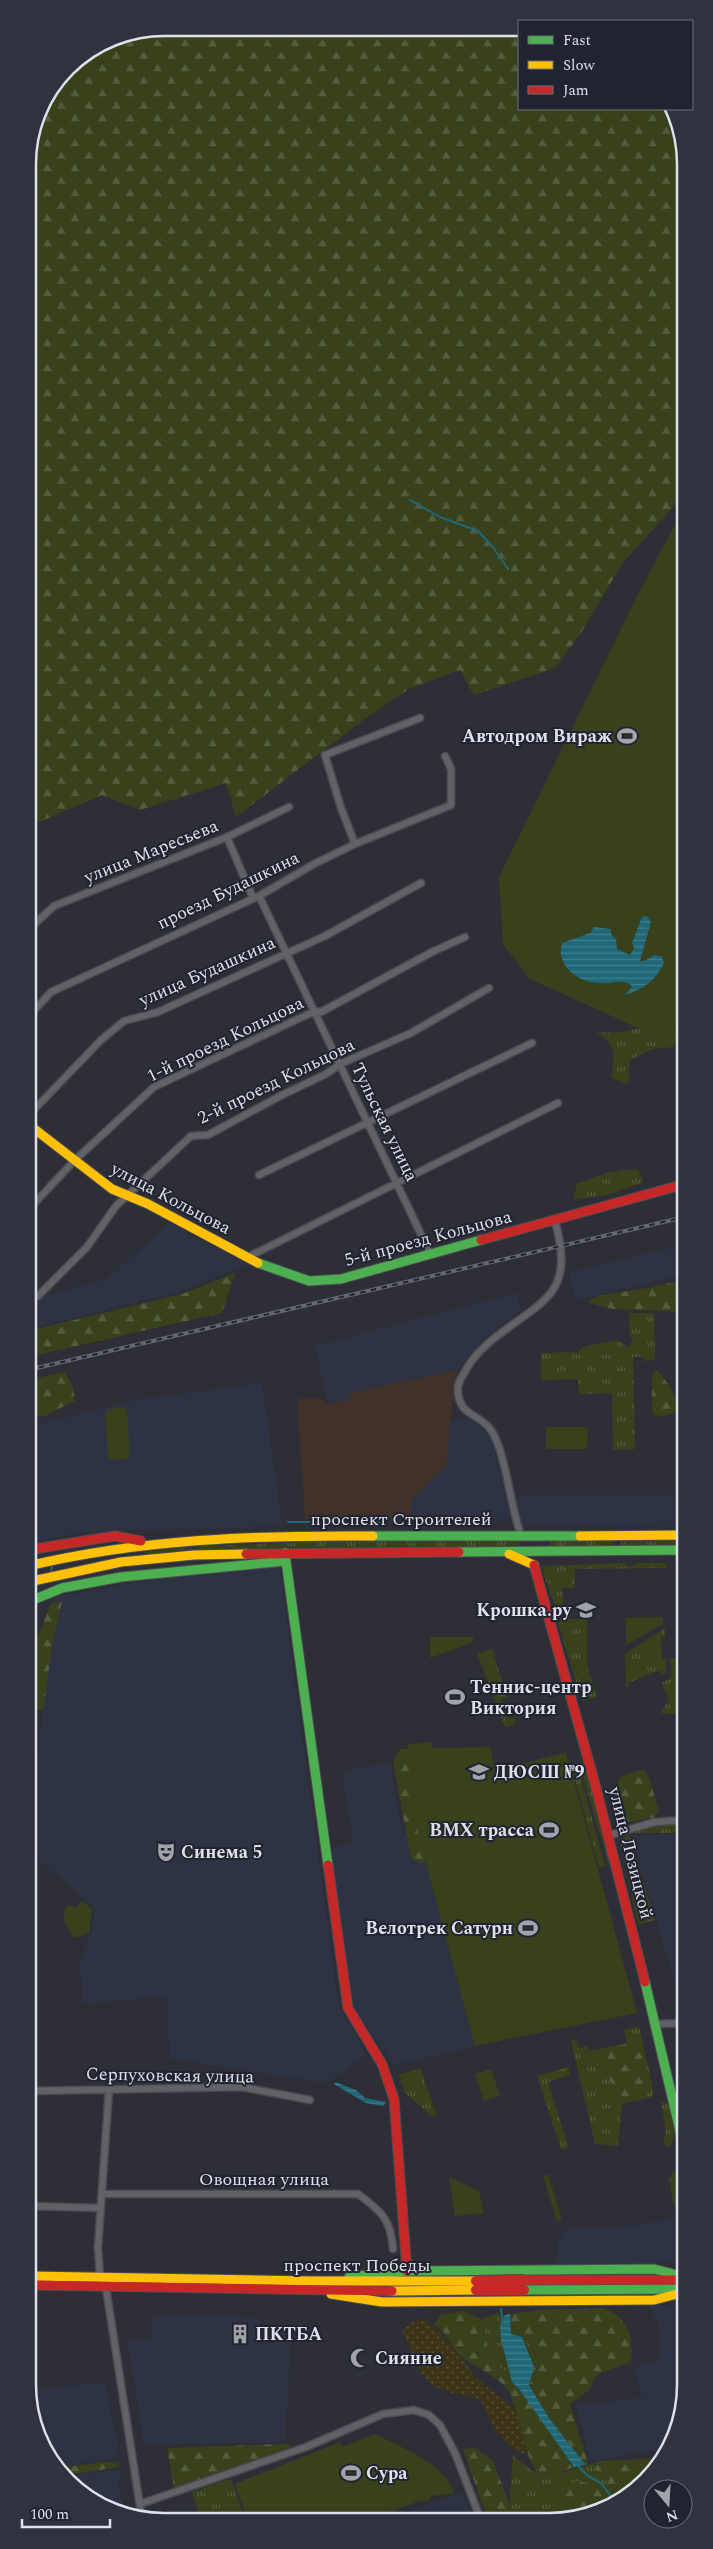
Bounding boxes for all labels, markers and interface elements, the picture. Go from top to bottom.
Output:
legend [518,20,693,110]
text: Fast [563,29,591,52]
text: Slow [563,54,595,77]
text: Jam [563,79,589,102]
place label: Автодром Вираж [462,723,613,750]
sports icon: Автодром Вираж [616,725,638,747]
street label: улица Маресьева [79,812,223,891]
street label: проезд Будашкина [152,844,304,937]
street label: улица Будашкина [134,929,280,1014]
street label: 1-й проезд Кольцова [142,989,309,1089]
street label: 2-й проезд Кольцова [193,1031,360,1131]
street label: Тульская улица [344,1058,425,1186]
street label: улица Кольцова [105,1155,236,1242]
street label: 5-й проезд Кольцова [341,1203,515,1274]
street label: проспект Строителей [310,1506,492,1533]
place label: Крошка.ру [476,1597,572,1624]
school or university icon: Крошка.ру [575,1599,597,1621]
place label: Теннис-центр Виктория [470,1674,592,1722]
sports icon: Теннис-центр Виктория [444,1686,466,1708]
place label: ДЮСШ №9 [494,1759,585,1786]
school or university icon: ДЮСШ №9 [468,1761,490,1783]
street label: улица Лозицкой [601,1783,660,1922]
place label: BMX трасса [429,1817,535,1844]
sports icon: BMX трасса [538,1819,560,1841]
place label: Синема 5 [181,1839,263,1866]
theatre icon: Синема 5 [155,1841,177,1863]
place label: Велотрек Сатурн [365,1915,513,1942]
sports icon: Велотрек Сатурн [517,1917,539,1939]
street label: Серпуховская улица [86,2061,255,2090]
street label: Овощная улица [199,2166,329,2193]
street label: проспект Победы [283,2252,431,2279]
place label: ПКТБА [255,2321,322,2348]
building icon: ПКТБА [229,2323,251,2345]
place label: Сияние [375,2345,442,2372]
mosque icon: Сияние [349,2347,371,2369]
place label: Сура [366,2460,408,2487]
sports icon: Сура [340,2462,362,2484]
north arrow [643,2479,693,2529]
scale bar [22,2496,110,2528]
text: 100 m [30,2503,69,2526]
text: N [663,2504,681,2528]

